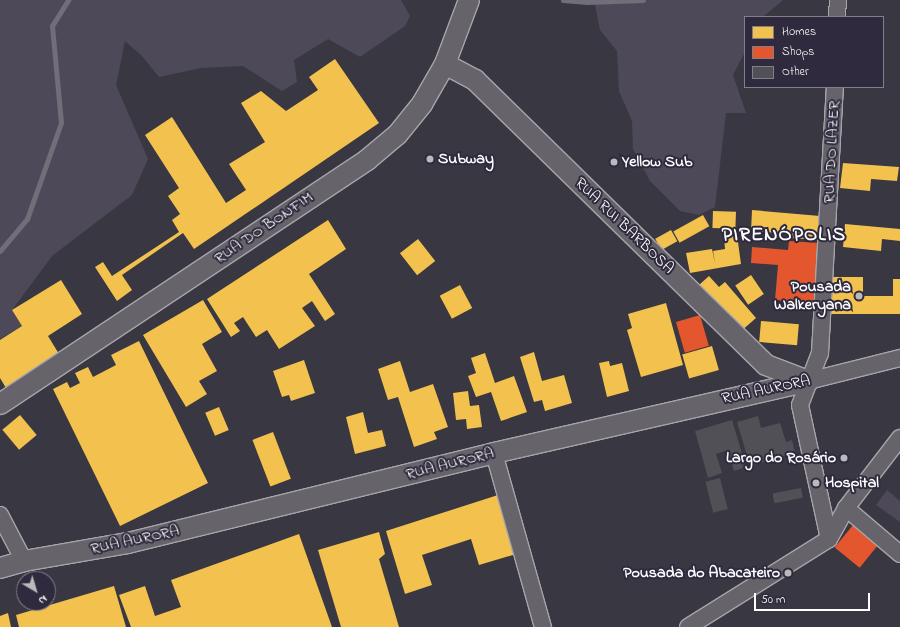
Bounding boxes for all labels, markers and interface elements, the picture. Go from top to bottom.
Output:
legend [744,16,884,88]
text: Homes [782,23,816,41]
text: Shops [782,43,814,61]
text: Other [782,63,809,81]
street label: RUA DO LAZER [820,100,844,204]
place label: Subway [438,149,494,169]
place label: Yellow Sub [622,152,693,172]
marker: Subway [425,154,435,164]
marker: Yellow Sub [609,157,619,167]
street label: RUA RUI BARBOSA [570,174,678,278]
street label: RUA DO BONFIM [211,188,317,268]
district label: PIRENÓPOLIS [722,223,846,247]
place label: Pousada Walkeryana [774,277,851,315]
marker: Pousada Walkeryana [854,291,864,301]
street label: RUA AURORA [720,371,812,409]
street label: RUA AURORA [404,444,496,484]
place label: Largo do Rosário [726,448,836,468]
marker: Largo do Rosário [839,453,849,463]
place label: Hospital [825,473,879,493]
marker: Hospital [810,477,822,489]
street label: RUA AURORA [89,521,181,559]
place label: Pousada do Abacateiro [623,563,780,583]
marker: Pousada do Abacateiro [783,568,793,578]
north arrow [16,571,56,611]
scale bar [756,585,872,611]
text: N [35,591,51,608]
text: 50 m [761,591,785,609]

